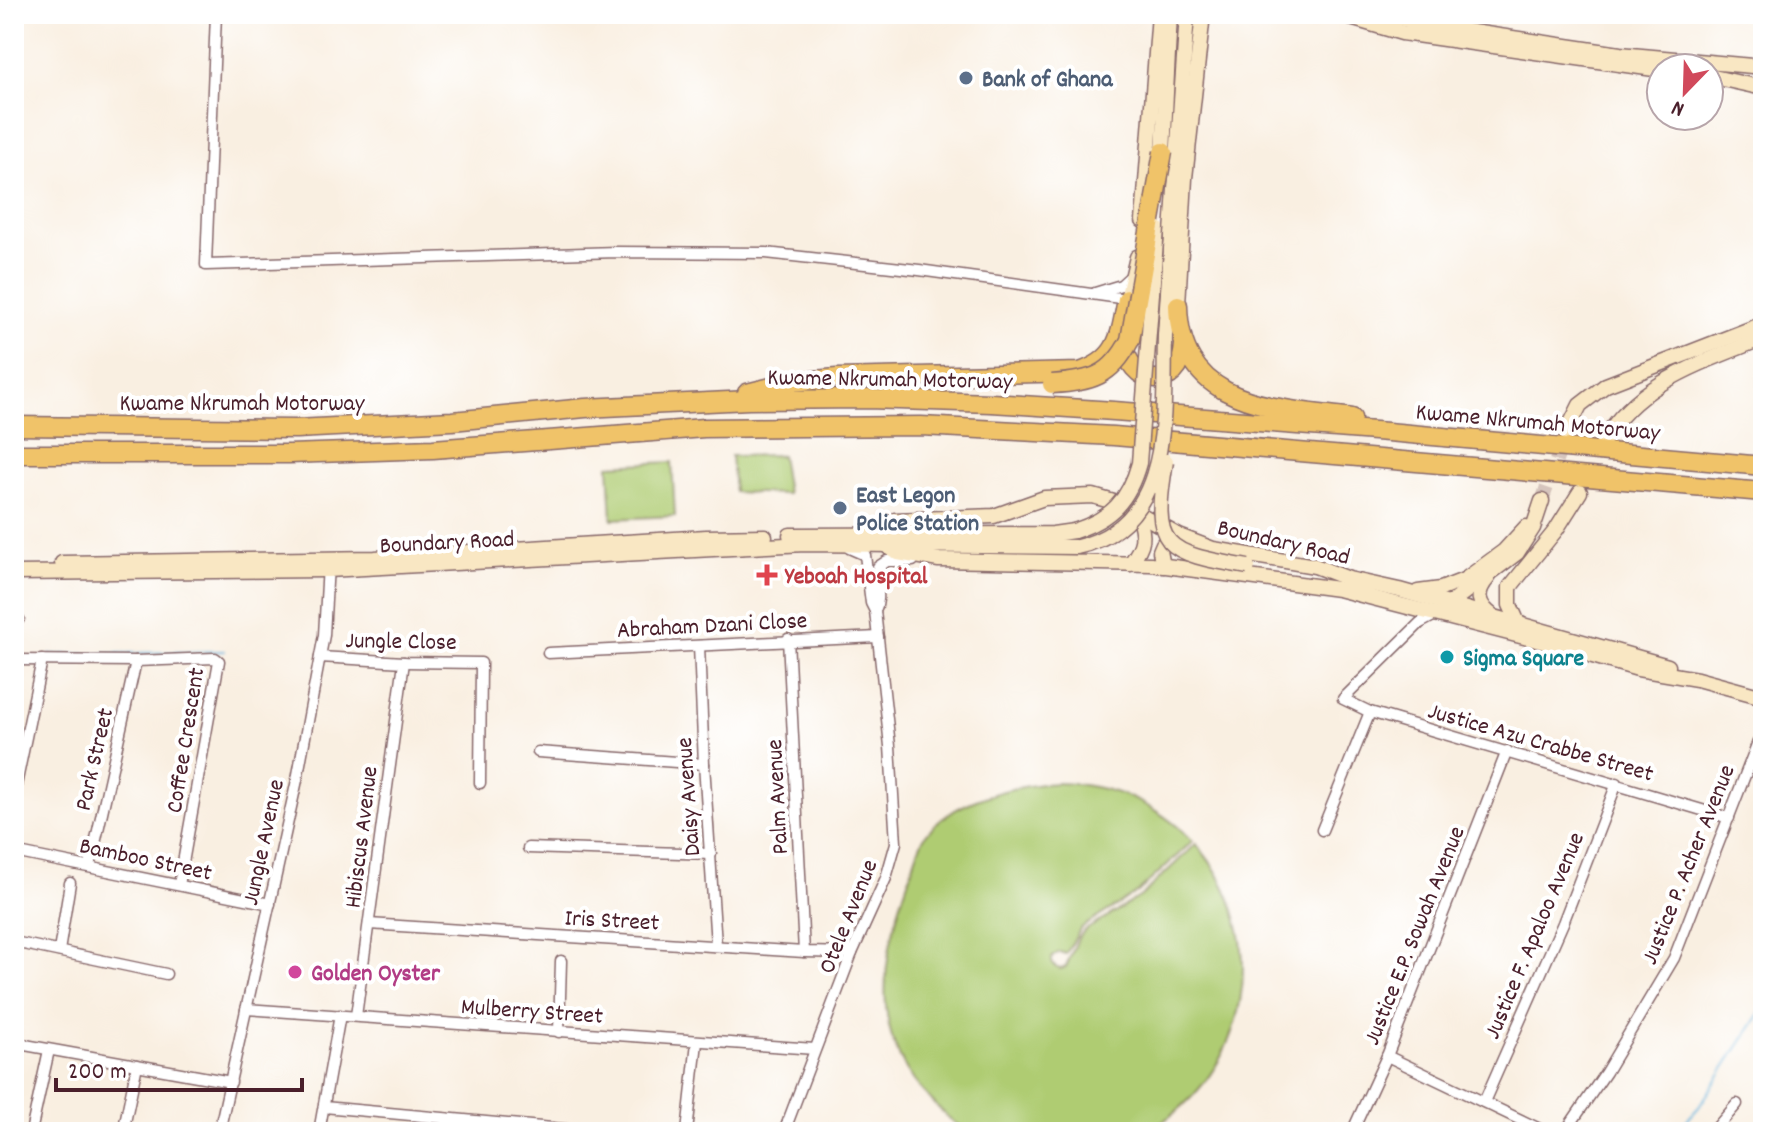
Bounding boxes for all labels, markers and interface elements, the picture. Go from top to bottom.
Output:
north arrow [1645,52,1725,132]
place label: Bank of Ghana [982,64,1113,98]
marker: Bank of Ghana [957,69,975,87]
text: N [1667,91,1690,124]
street label: Kwame Nkrumah Motorway [767,362,1014,400]
street label: Kwame Nkrumah Motorway [119,388,366,422]
street label: Kwame Nkrumah Motorway [1414,396,1663,452]
place label: East Legon Police Station [856,480,979,542]
marker: East Legon Police Station [831,499,849,517]
street label: Boundary Road [1214,512,1353,576]
street label: Boundary Road [379,523,515,565]
place label: Yeboah Hospital [784,561,928,595]
marker: Yeboah Hospital [756,564,778,586]
street label: Abraham Dzani Close [616,605,808,649]
street label: Jungle Close [345,625,457,661]
place label: Sigma Square [1463,643,1584,677]
marker: Sigma Square [1438,648,1456,666]
street label: Coffee Crescent [159,665,215,816]
street label: Justice Azu Crabbe Street [1423,695,1657,792]
street label: Park Street [68,705,124,815]
street label: Daisy Avenue [669,736,711,857]
street label: Palm Avenue [759,738,799,855]
street label: Justice P. Acher Avenue [1634,760,1745,970]
street label: Hibiscus Avenue [337,764,389,910]
street label: Jungle Avenue [235,776,295,909]
street label: Justice E.P. Sowah Avenue [1356,821,1475,1051]
street label: Justice F. Apaloo Avenue [1477,827,1595,1045]
street label: Bamboo Street [76,830,215,892]
street label: Otele Avenue [811,855,888,979]
street label: Iris Street [564,903,660,941]
place label: Golden Oyster [311,958,441,992]
marker: Golden Oyster [286,963,304,981]
street label: Mulberry Street [460,991,604,1035]
scale bar [56,1042,302,1092]
text: 200 m [68,1056,127,1090]

